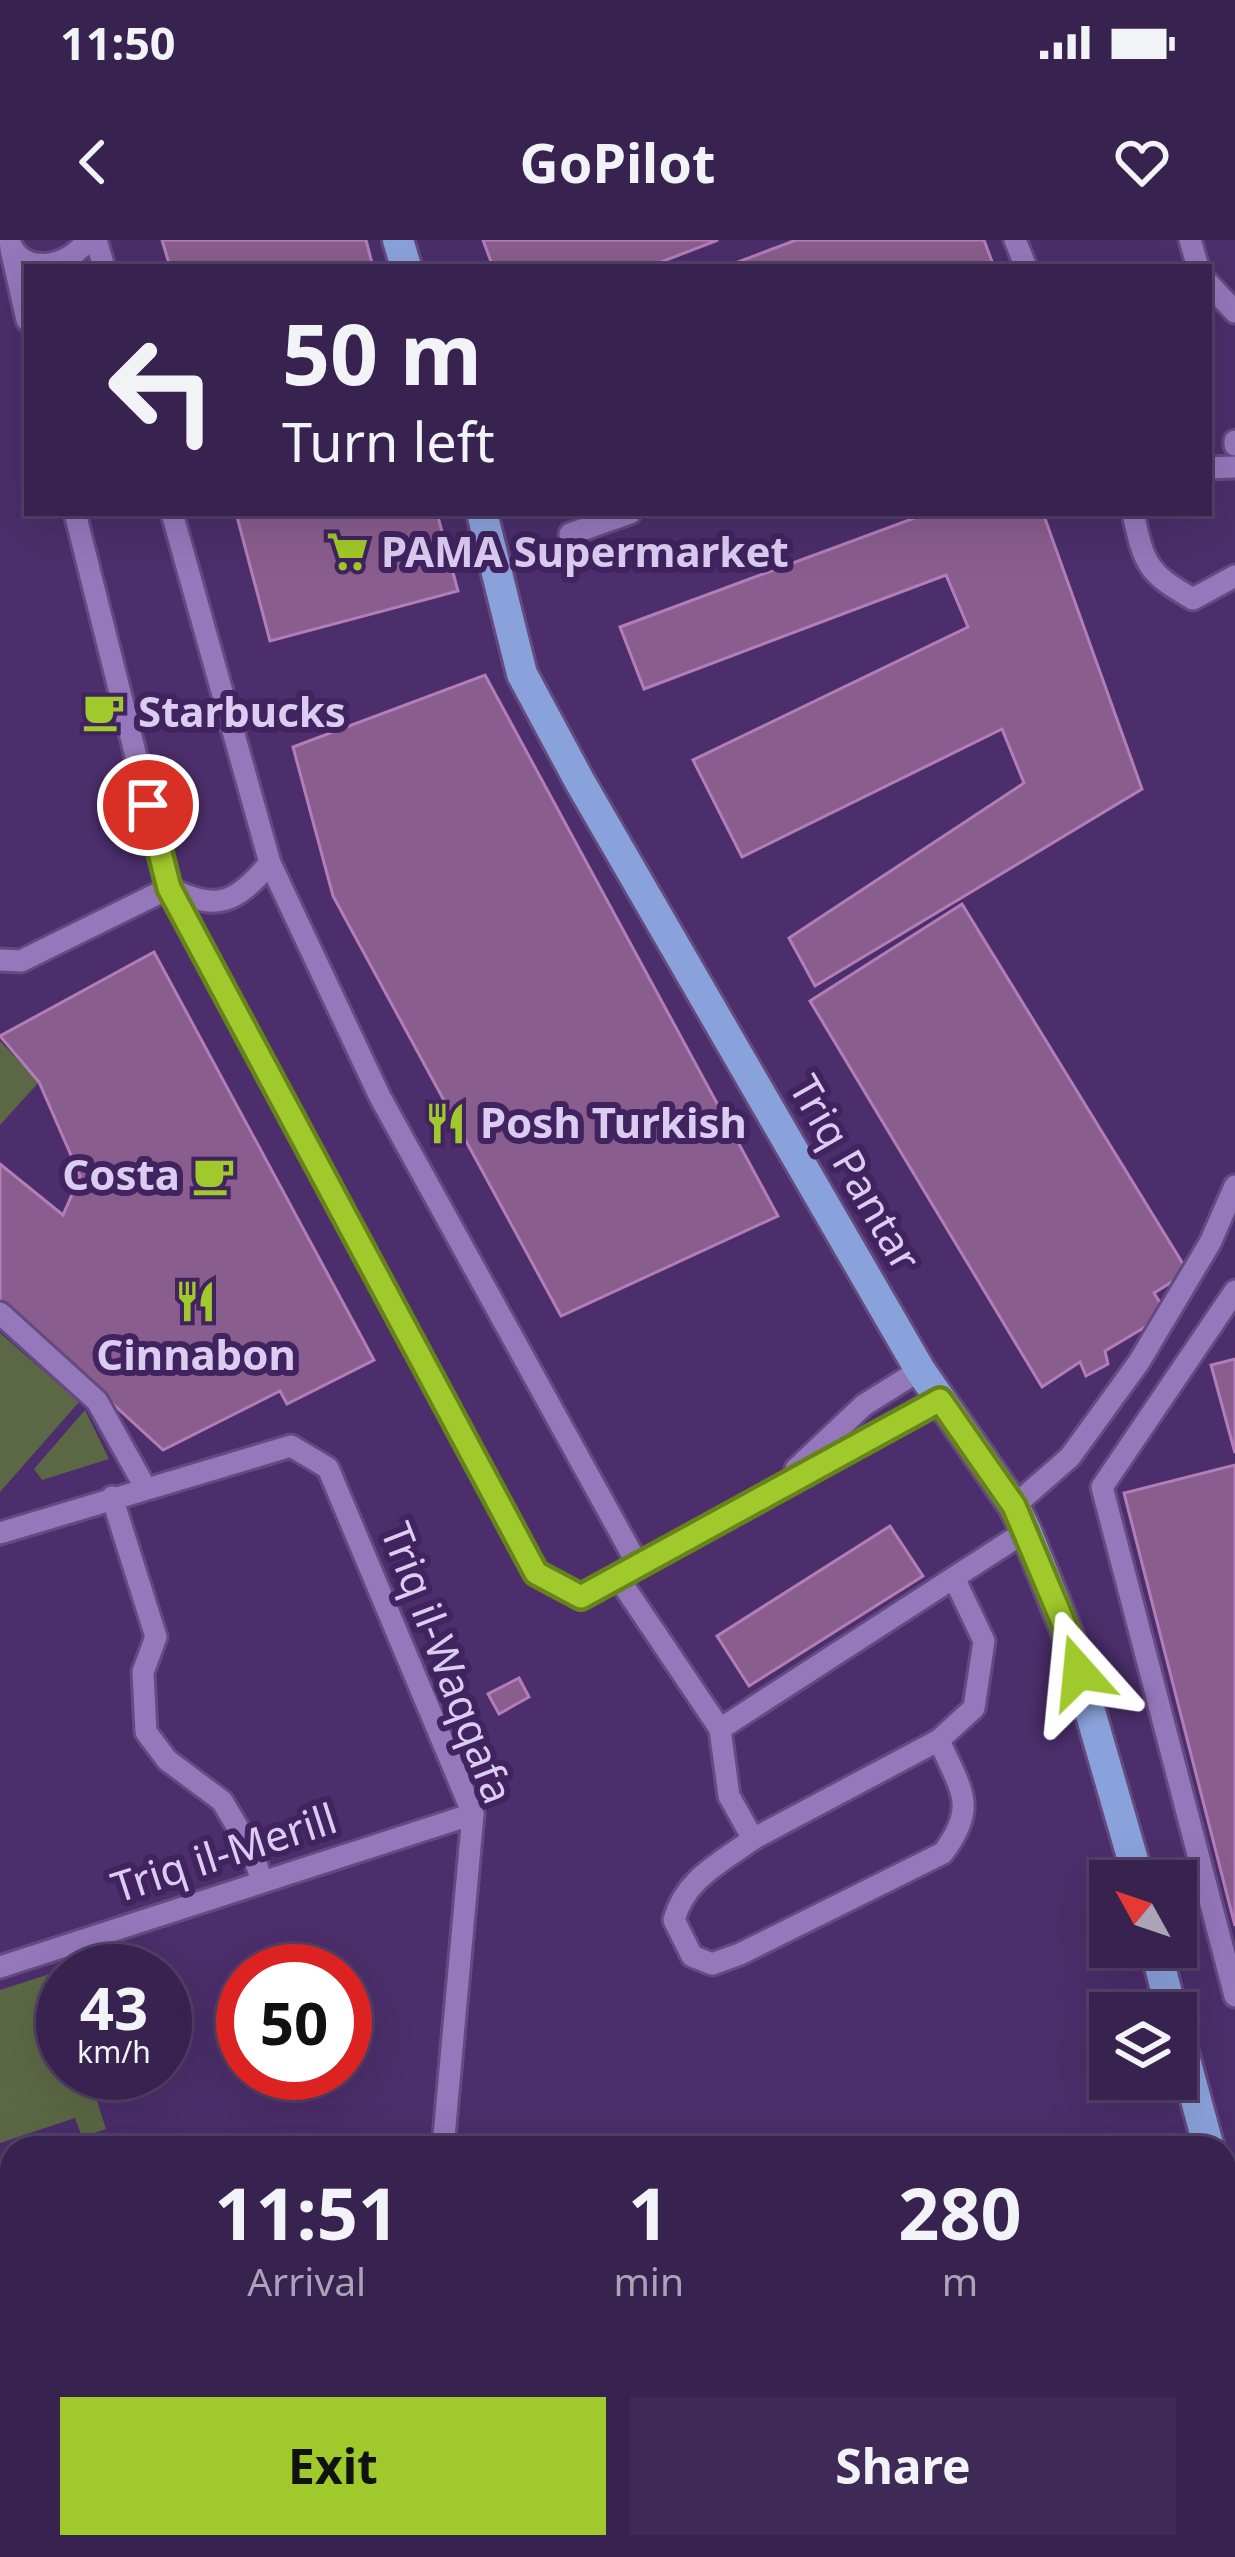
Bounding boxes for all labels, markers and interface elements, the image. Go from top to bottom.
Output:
text: 11:50 [60,12,176,73]
text: GoPilot [520,125,715,199]
icon: back [60,129,126,195]
icon: heart [1109,129,1175,195]
text: 50 m [282,295,482,410]
icon: left [84,312,240,468]
text: Turn left [282,404,495,478]
place label: PAMA Supermarket [381,522,789,579]
supermarket icon: PAMA Supermarket [324,529,370,575]
place label: Starbucks [138,682,346,739]
cafe icon: Starbucks [81,689,127,735]
pin [97,754,199,856]
icon: arrive [115,772,181,838]
street label: Triq Pantar [777,1064,935,1281]
place label: Posh Turkish [480,1093,747,1150]
restaurant icon: Posh Turkish [423,1100,469,1146]
place label: Costa [62,1145,180,1202]
cafe icon: Costa [191,1152,237,1198]
restaurant icon: Cinnabon [173,1278,219,1324]
place label: Cinnabon [96,1325,296,1382]
street label: Triq il-Waqqafa [369,1514,528,1811]
position arrow [1016,1609,1142,1735]
street label: Triq il-Merill [104,1788,343,1915]
north arrow [1089,1860,1197,1968]
map controls [1089,1860,1197,2100]
speed limit sign: 50 [216,1944,372,2100]
text: 43 [80,1966,148,2048]
button: layers [1089,1992,1197,2100]
text: km/h [77,2031,151,2072]
text: 11:51 [214,2163,399,2261]
text: 1 [628,2163,669,2261]
text: 280 [898,2163,1022,2261]
text: Arrival [247,2254,366,2307]
text: min [613,2254,684,2307]
text: m [942,2254,978,2307]
button: Exit [60,2397,606,2535]
button: Share [630,2397,1176,2535]

